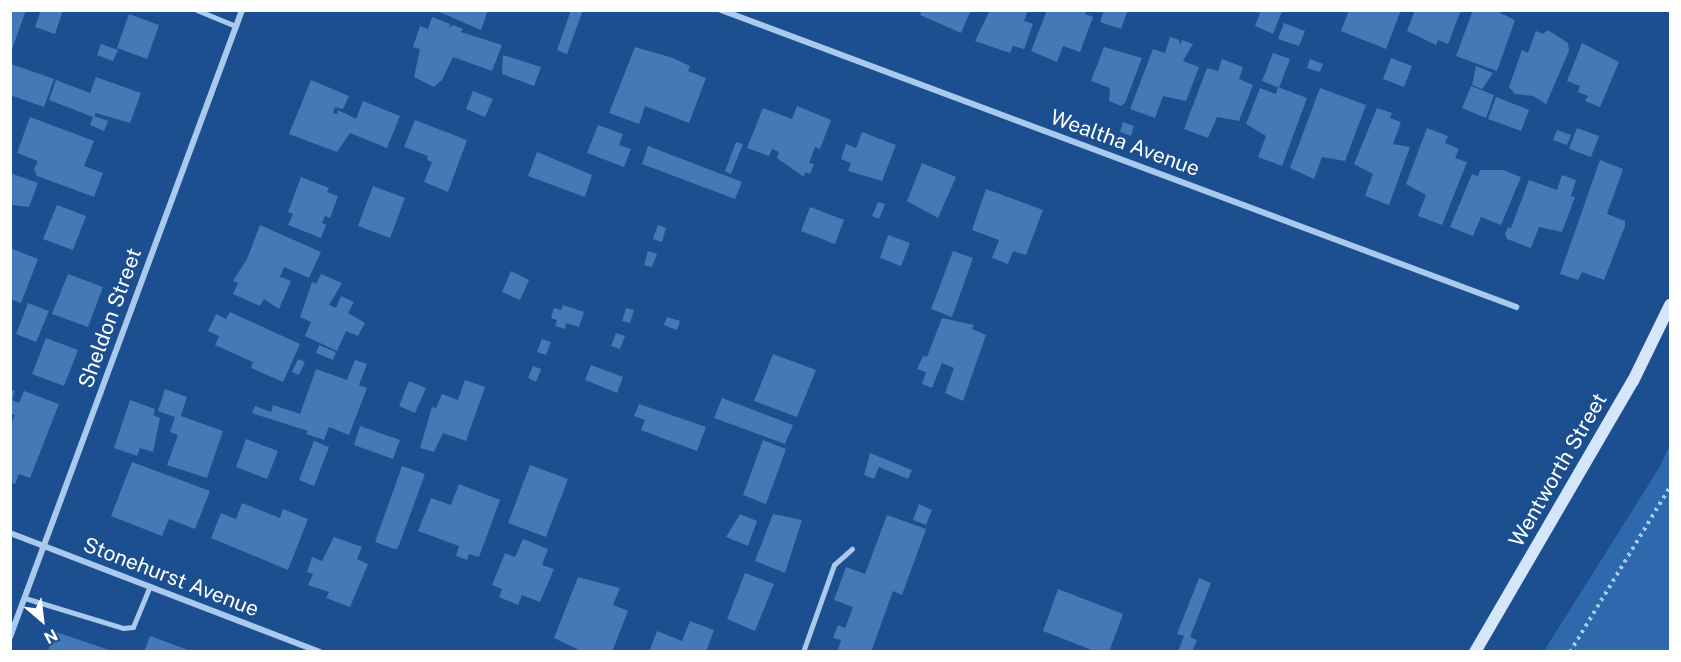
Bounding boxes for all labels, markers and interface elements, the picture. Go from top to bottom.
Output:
street label: Wealtha Avenue [1047,104,1203,182]
street label: Sheldon Street [73,245,147,391]
street label: Wentworth Street [1504,389,1612,551]
street label: Stonehurst Avenue [80,532,262,622]
north arrow [12,590,72,650]
text: N [41,625,61,648]

